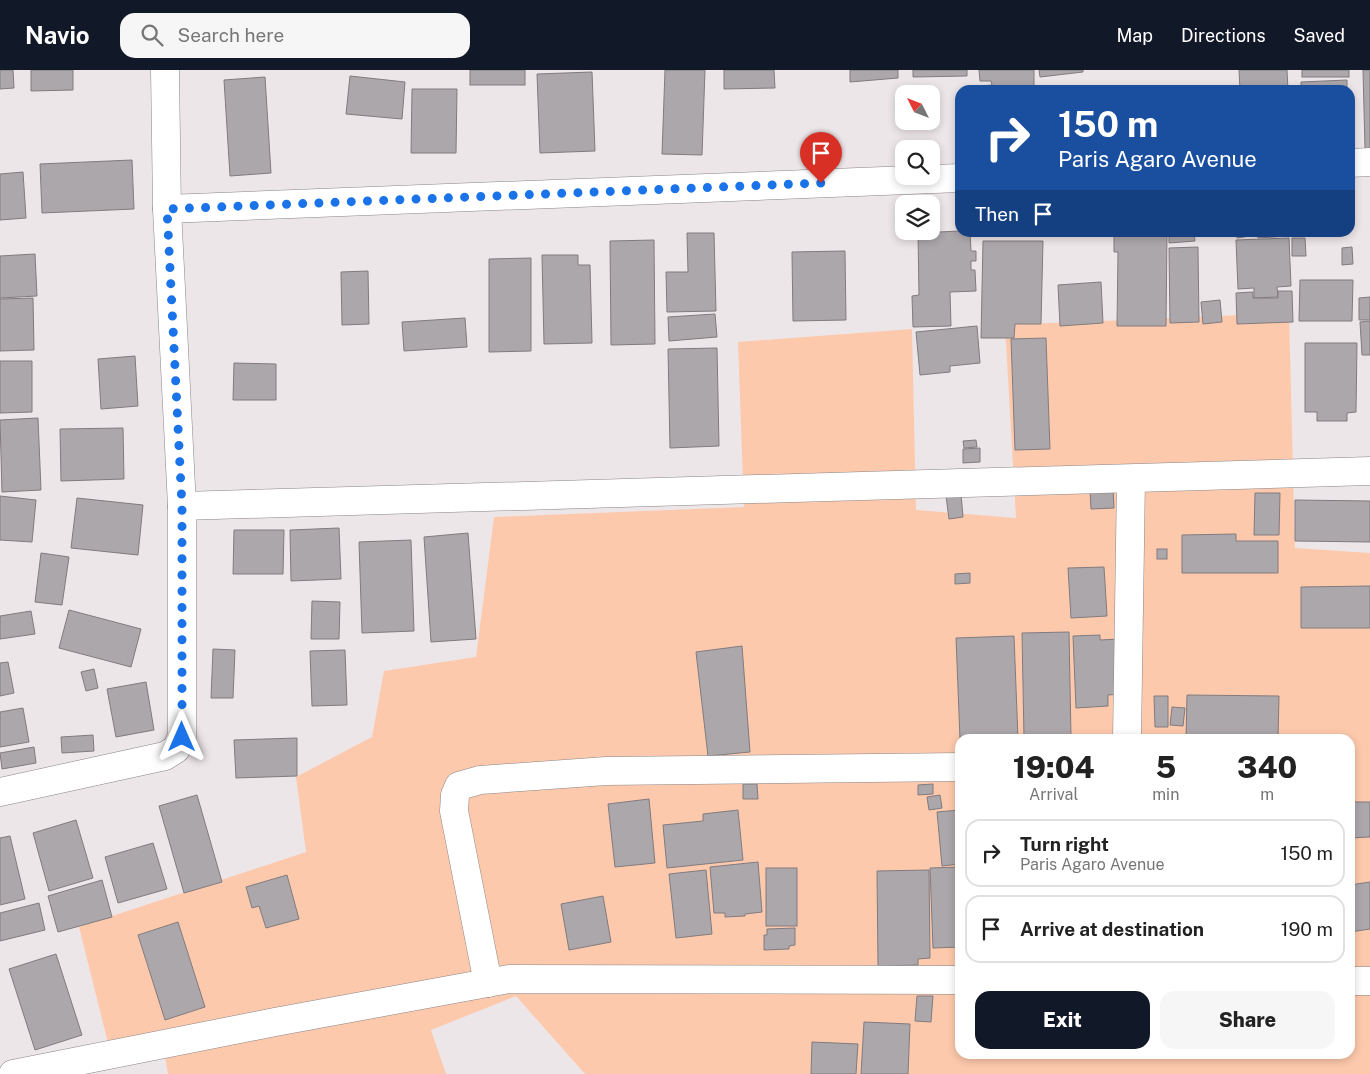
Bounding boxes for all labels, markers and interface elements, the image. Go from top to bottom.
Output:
search box [120,13,470,58]
text: Navio [25,21,90,49]
icon: search [138,21,166,49]
text: Search here [178,24,284,46]
text: Map [1116,25,1153,46]
text: Directions [1181,25,1266,46]
text: Saved [1294,25,1345,46]
north arrow [895,85,940,130]
map controls [895,85,940,240]
text: 150 m [1058,104,1158,145]
icon: right [975,105,1040,170]
pin [800,132,842,183]
icon: arrive [807,139,835,167]
button: search [895,140,940,185]
text: Paris Agaro Avenue [1058,146,1257,172]
button: layers [895,195,940,240]
icon: arrive [1029,200,1057,228]
text: Then [975,203,1019,225]
position arrow [155,710,207,762]
text: 19:04 [1013,749,1095,785]
text: 5 [1155,749,1176,785]
text: 340 [1237,749,1297,785]
text: Arrival [1029,785,1078,804]
text: min [1152,785,1179,804]
text: m [1260,785,1274,804]
text: Turn right [1020,833,1109,855]
icon: right [977,839,1005,867]
text: 150 m [1280,842,1333,864]
text: Paris Agaro Avenue [1020,855,1165,874]
icon: arrive [977,915,1005,943]
text: Arrive at destination [1020,918,1204,940]
text: 190 m [1281,918,1333,940]
button: Exit [975,991,1150,1049]
button: Share [1160,991,1335,1049]

